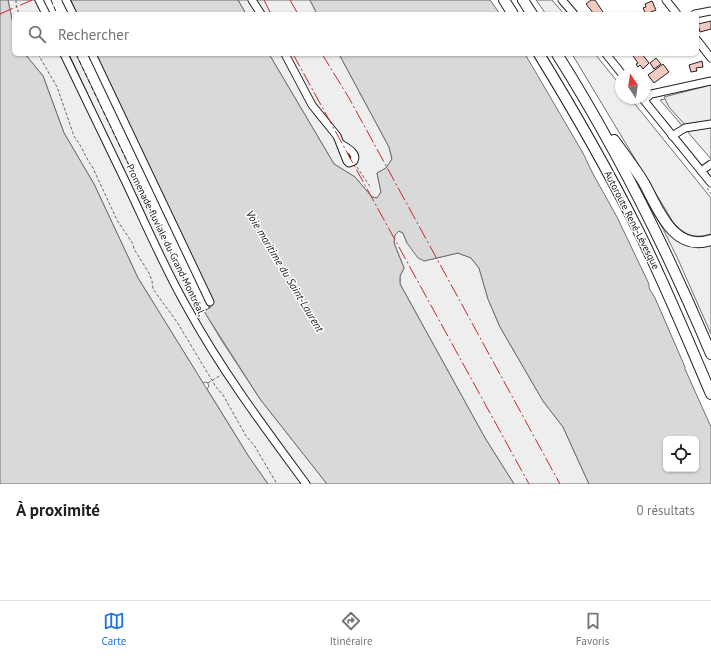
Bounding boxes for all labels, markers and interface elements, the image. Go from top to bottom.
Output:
search box [12,12,699,56]
icon: search [26,23,48,45]
text: Rechercher [58,25,129,44]
north arrow [615,68,651,104]
street label: Promenade fluviale du Grand Montréal, [123,162,209,318]
street label: Autoroute René-Lévesque [601,168,663,272]
water label: Voie maritime du Saint-Laurent [243,208,327,335]
map controls [663,436,699,472]
button: locate [663,436,699,472]
text: À proximité [16,499,100,521]
text: 0 résultats [636,502,695,519]
tab: Carte [102,610,126,648]
tab: Itinéraire [330,610,373,648]
tab: Favoris [576,610,609,648]

